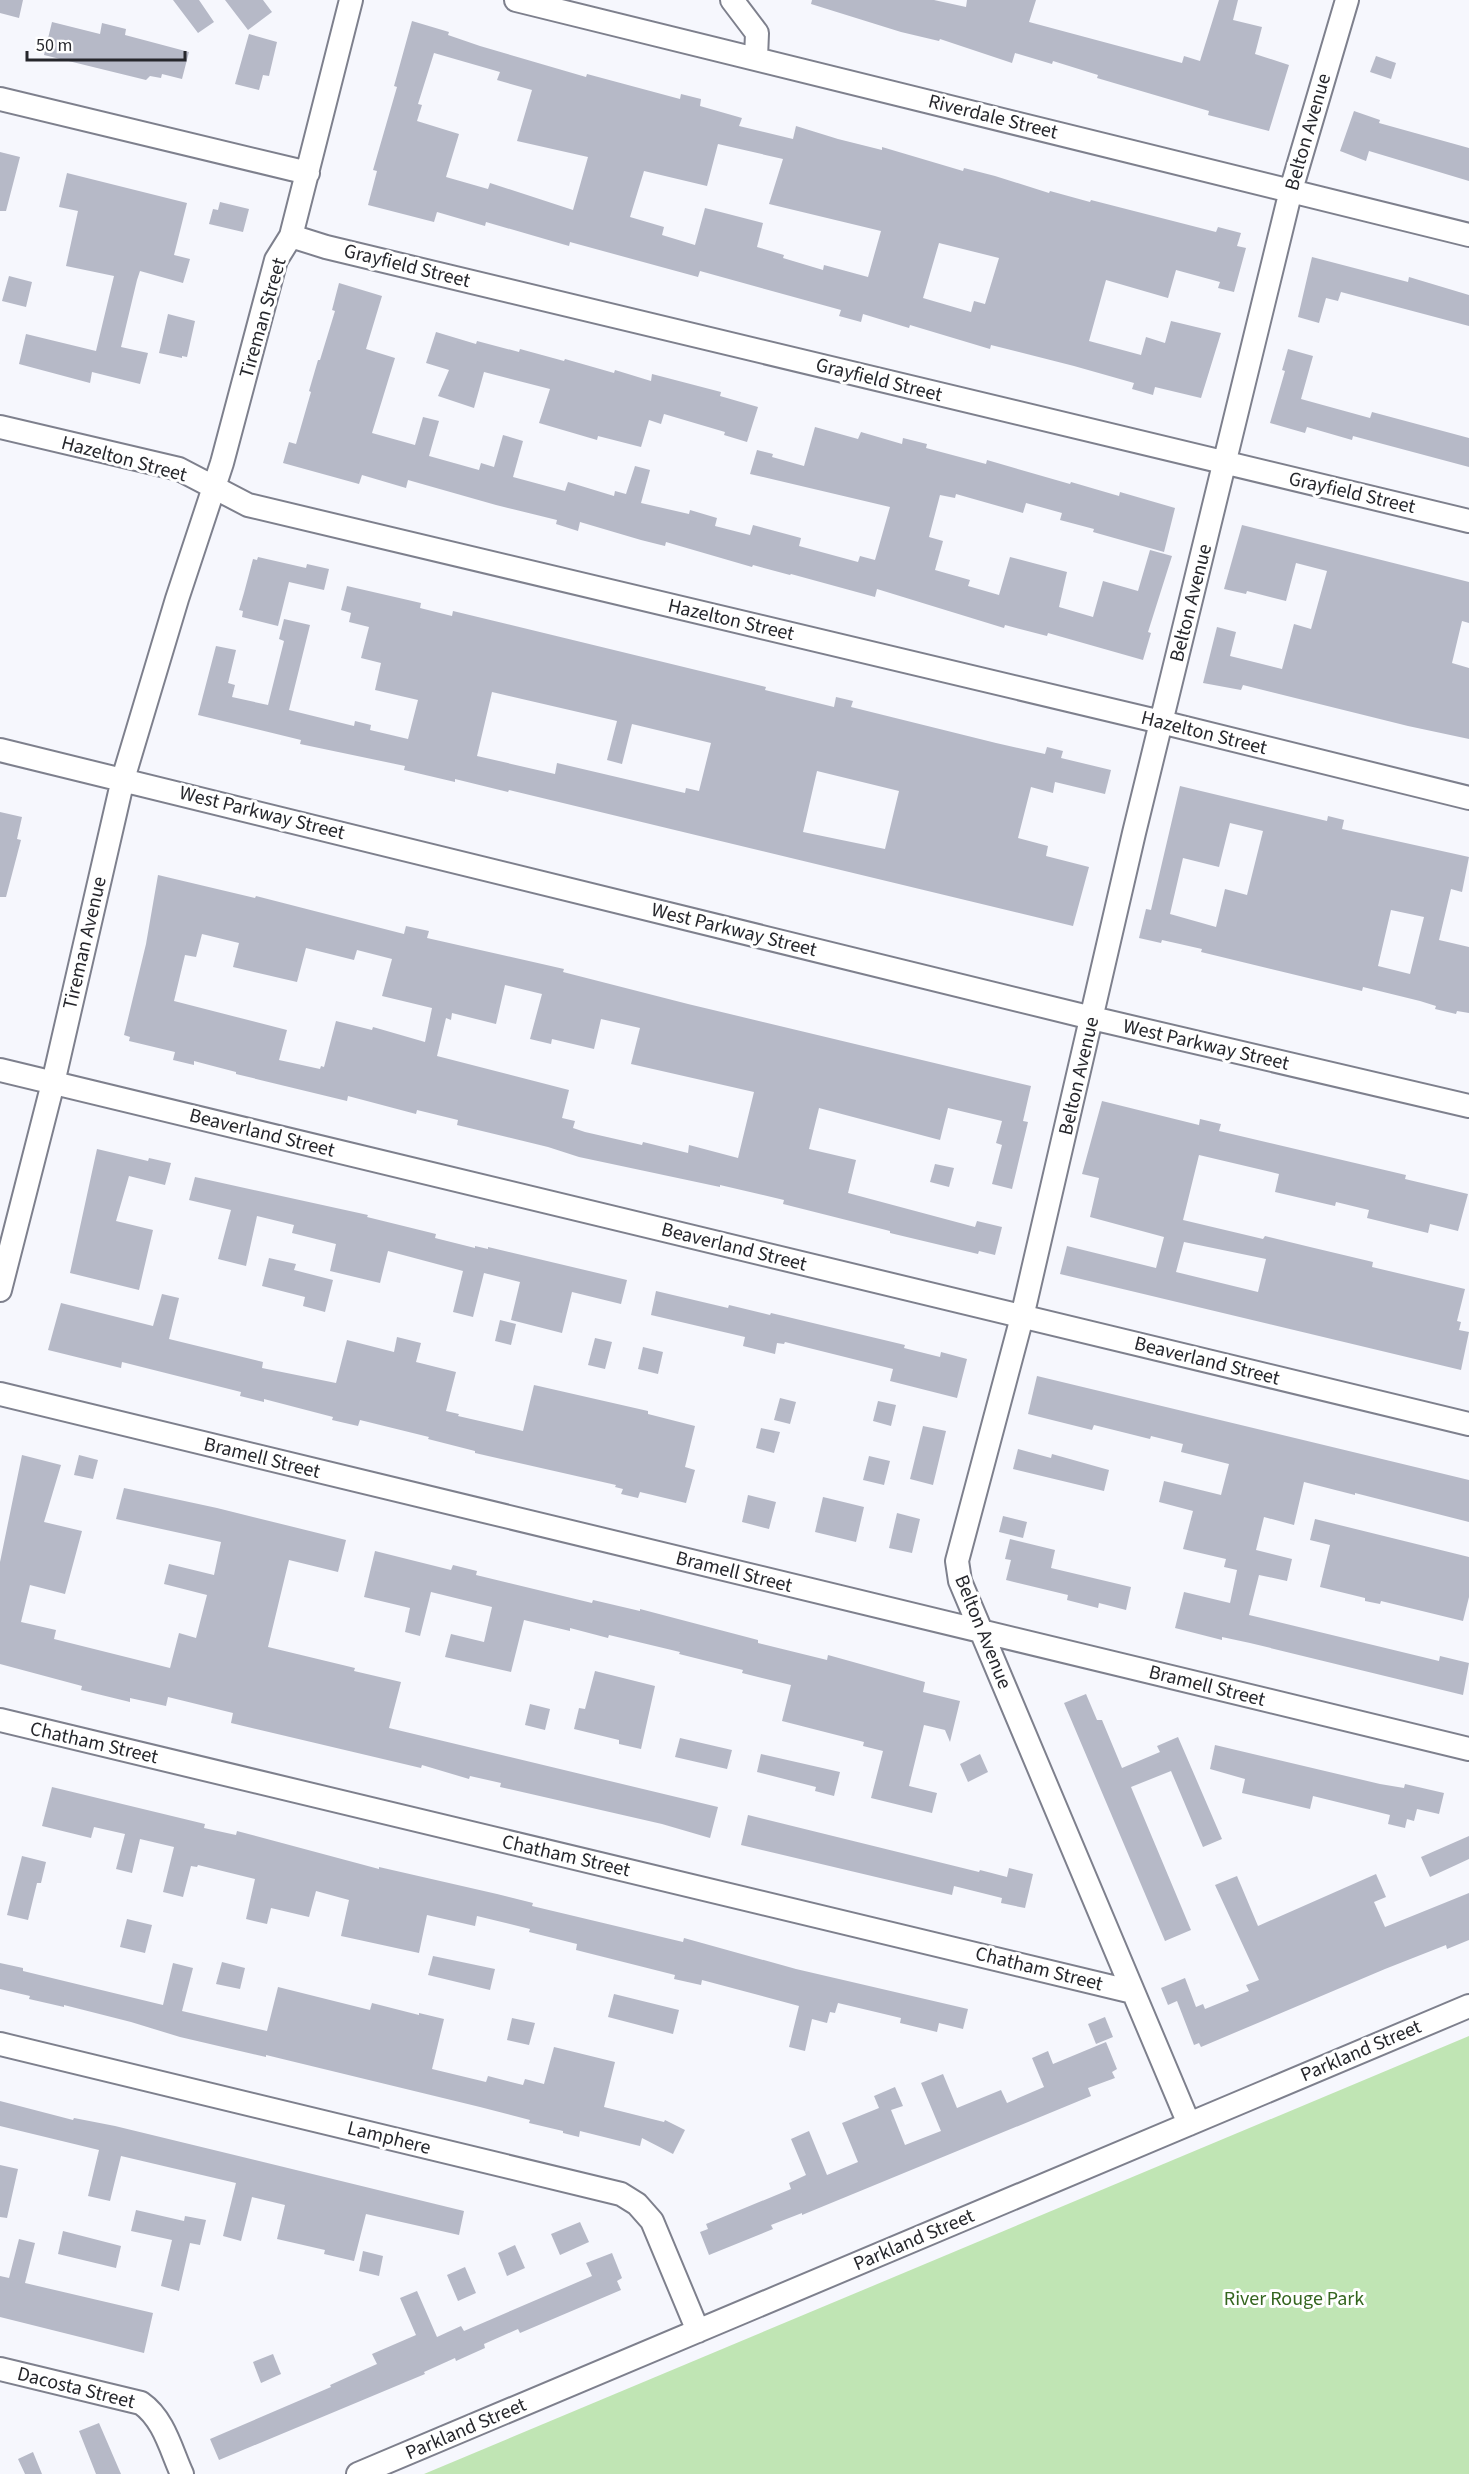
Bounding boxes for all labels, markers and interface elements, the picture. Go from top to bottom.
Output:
scale bar [27,24,184,62]
text: 50 m [36,33,72,58]
street label: Belton Avenue [1278,70,1338,194]
street label: Riverdale Street [925,87,1061,147]
street label: Grayfield Street [341,237,473,295]
street label: Tireman Street [232,254,294,381]
street label: Grayfield Street [813,351,945,409]
street label: Hazelton Street [58,429,190,489]
street label: Grayfield Street [1286,465,1418,521]
street label: Belton Avenue [1163,541,1219,665]
street label: Hazelton Street [665,592,797,648]
street label: Hazelton Street [1138,704,1270,762]
street label: West Parkway Street [176,779,348,847]
street label: Tireman Avenue [56,874,114,1012]
street label: West Parkway Street [648,896,820,964]
street label: West Parkway Street [1120,1012,1292,1078]
street label: Belton Avenue [1052,1014,1106,1138]
street label: Beaverland Street [186,1101,338,1165]
street label: Beaverland Street [658,1215,810,1279]
street label: Beaverland Street [1131,1329,1283,1393]
street label: Bramell Street [201,1430,323,1486]
street label: Bramell Street [673,1544,795,1600]
street label: Belton Avenue [947,1571,1019,1693]
street label: Bramell Street [1146,1658,1268,1714]
street label: Chatham Street [27,1715,161,1771]
street label: Chatham Street [499,1828,633,1884]
street label: Chatham Street [972,1940,1106,1998]
street label: Parkland Street [1296,2013,1426,2089]
street label: Lamphere [344,2114,434,2162]
street label: Parkland Street [849,2202,979,2278]
park label: River Rouge Park [1224,2285,1364,2313]
street label: Dacosta Street [14,2360,138,2416]
street label: Parkland Street [401,2391,531,2467]

